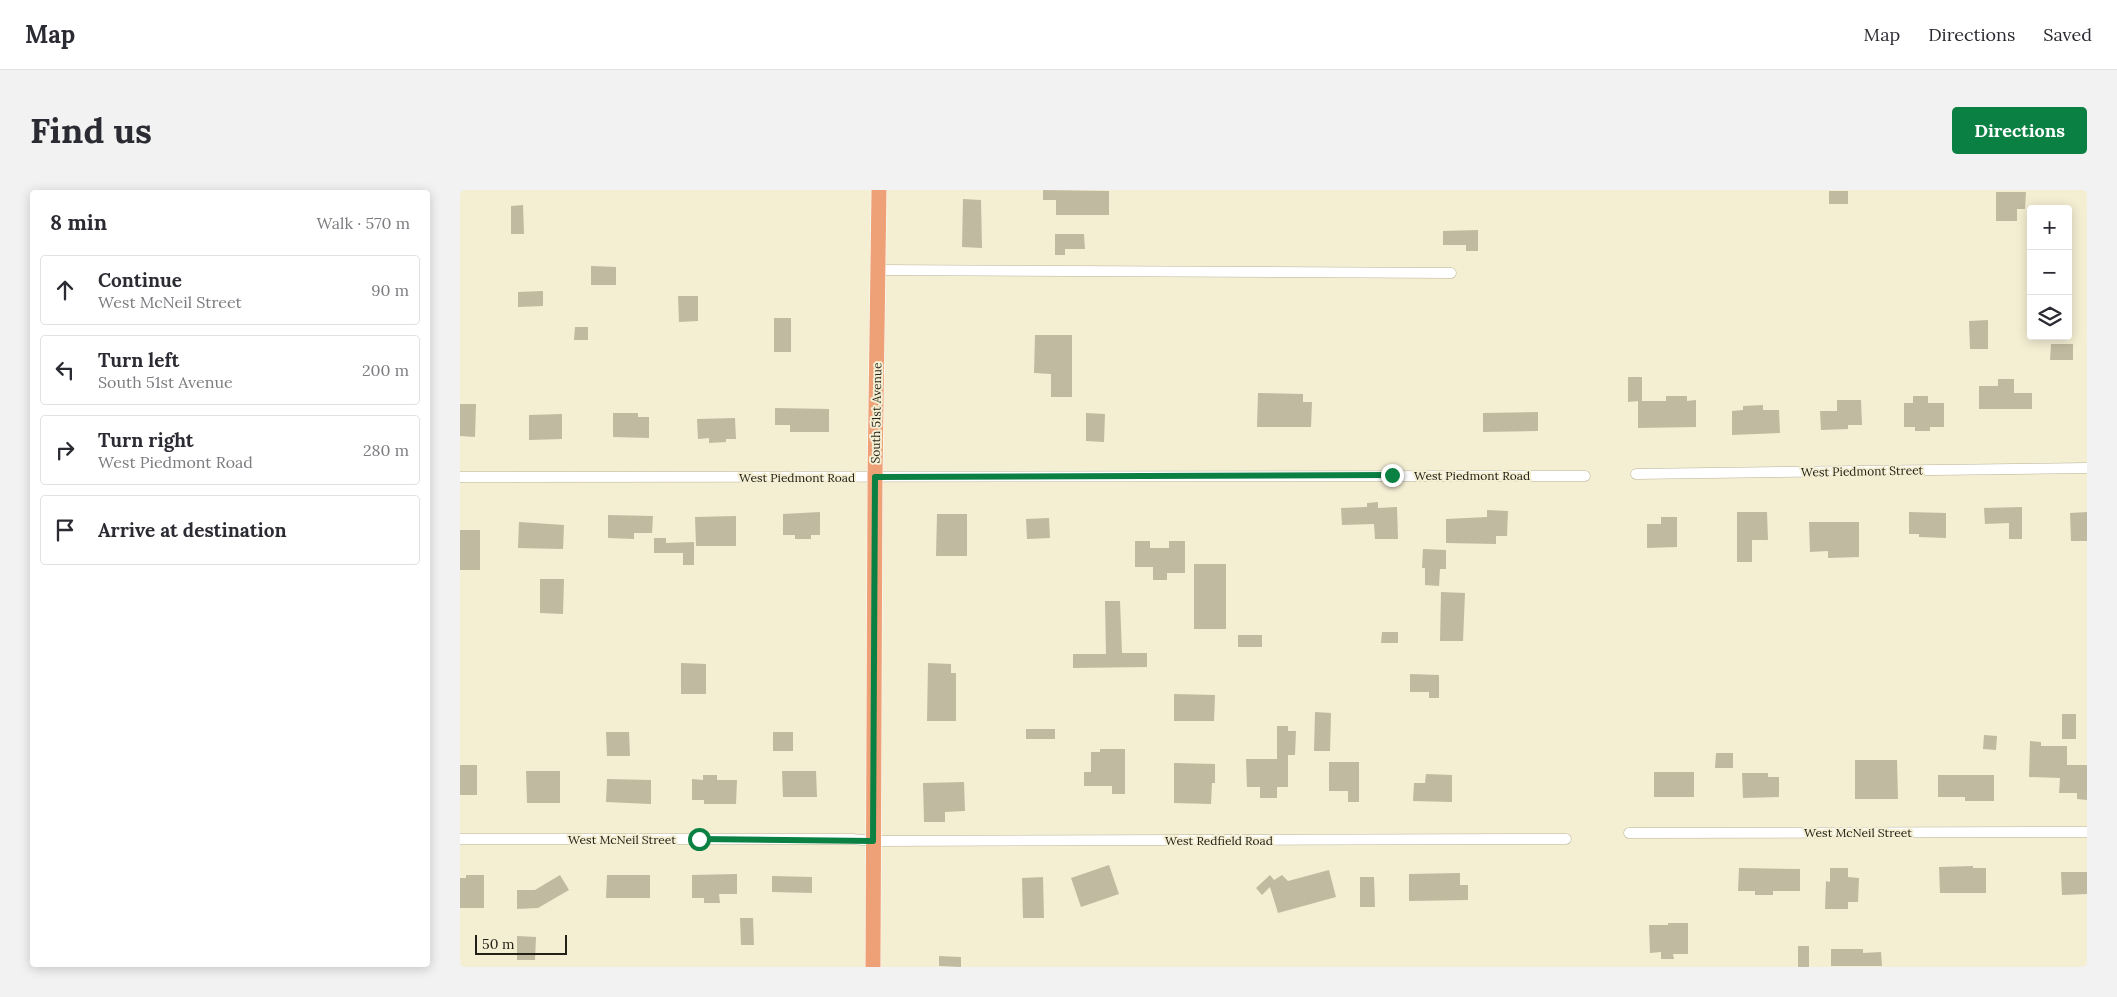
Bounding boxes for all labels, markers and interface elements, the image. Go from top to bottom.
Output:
text: Map [25,19,75,50]
text: Map [1864,23,1900,46]
text: Directions [1928,23,2015,46]
text: Saved [2043,23,2092,46]
button: Directions [1952,107,2087,154]
text: Find us [30,108,152,153]
map controls [2027,205,2072,340]
button: + [2027,205,2072,250]
text: 8 min [50,209,107,236]
text: Walk · 570 m [317,213,410,233]
button: − [2027,250,2072,295]
text: Continue [98,268,182,292]
icon: ahead [51,276,79,304]
text: 90 m [371,280,409,300]
text: West McNeil Street [98,292,242,312]
button: layers [2027,295,2072,340]
text: Turn left [98,348,179,372]
icon: left [51,356,79,384]
text: 200 m [362,360,409,380]
street label: South 51st Avenue [868,362,884,464]
text: South 51st Avenue [98,372,233,392]
text: Turn right [98,428,194,452]
icon: right [51,436,79,464]
text: 280 m [363,440,409,460]
text: West Piedmont Road [98,452,253,472]
street label: West Piedmont Street [1801,462,1924,480]
route end [1381,464,1404,487]
street label: West Piedmont Road [1414,468,1530,483]
street label: West Piedmont Road [739,470,855,485]
icon: arrive [51,516,79,544]
text: Arrive at destination [98,518,287,542]
street label: West McNeil Street [1804,825,1912,840]
route start [688,828,711,851]
street label: West McNeil Street [568,832,676,847]
street label: West Redfield Road [1165,833,1273,848]
scale bar [475,932,568,955]
text: 50 m [482,935,515,953]

